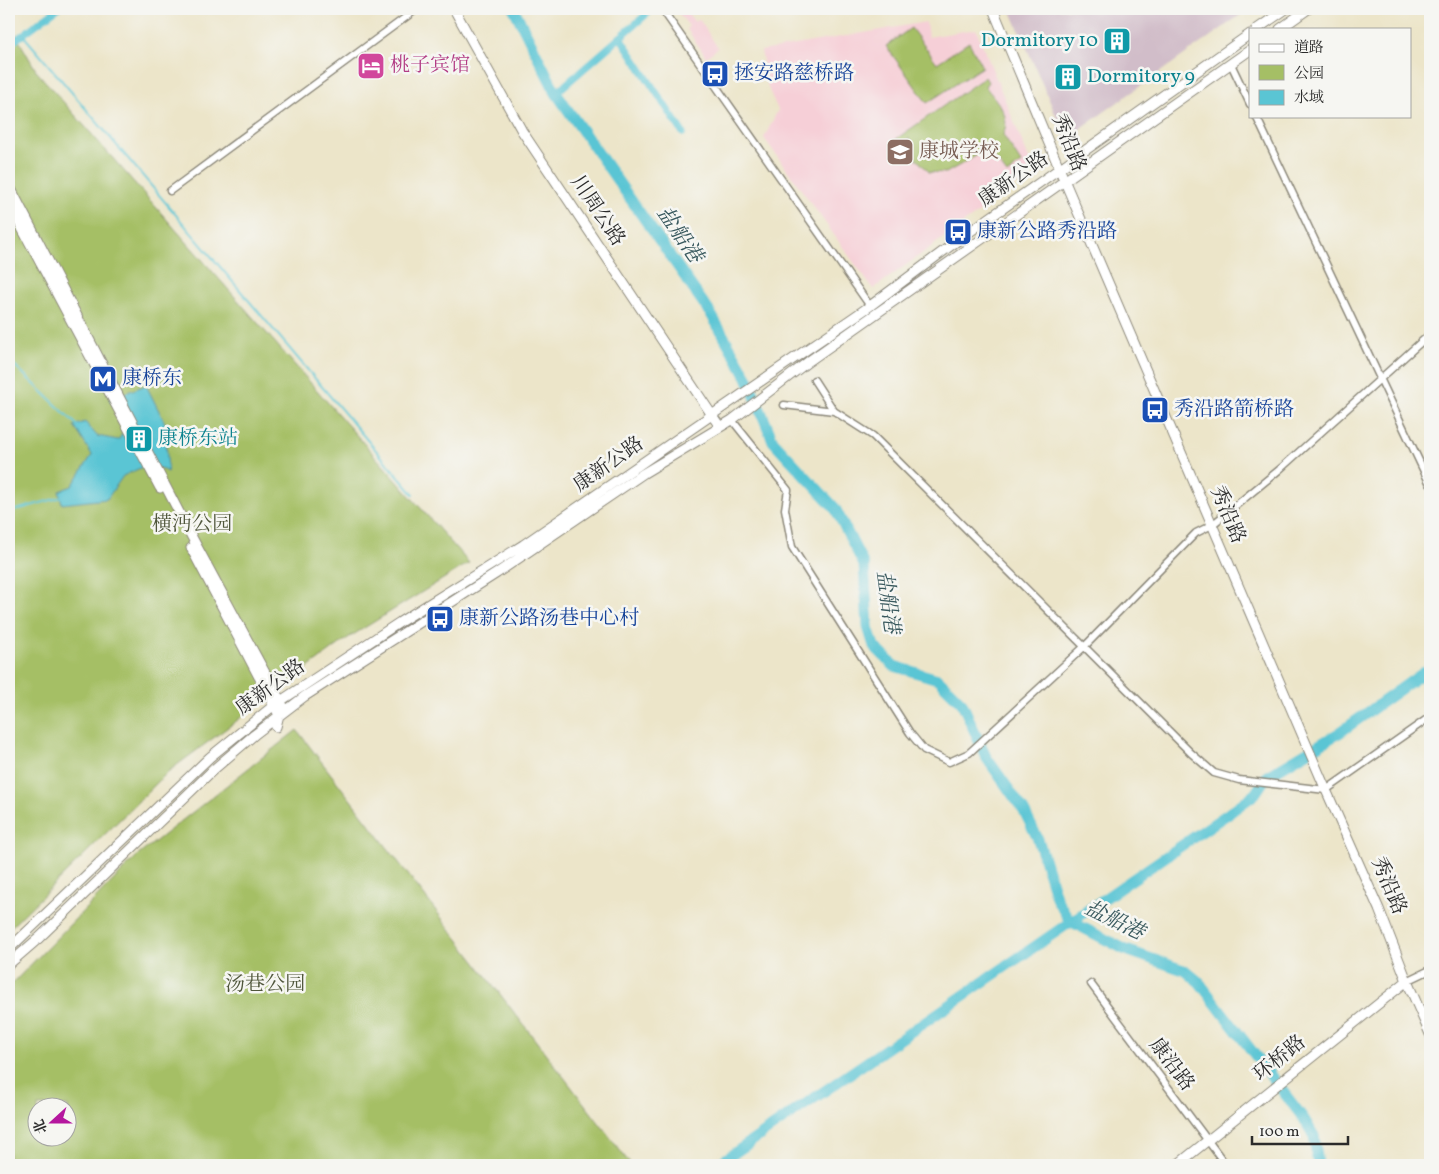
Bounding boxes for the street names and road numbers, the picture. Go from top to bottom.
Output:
street label: 秀沿路 [1044,110,1092,176]
street label: 康新公路 [973,146,1055,214]
street label: 川周公路 [563,170,631,252]
street label: 康新公路 [568,431,650,499]
street label: 秀沿路 [1202,482,1252,548]
street label: 康新公路 [230,653,312,723]
street label: 秀沿路 [1363,853,1413,919]
street label: 环桥路 [1248,1029,1312,1089]
street label: 康沿路 [1142,1033,1200,1097]

